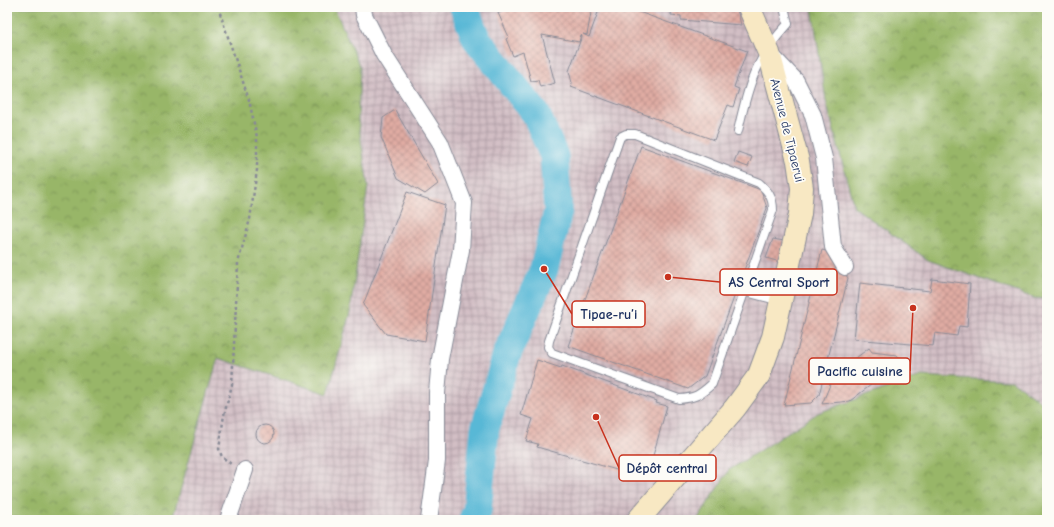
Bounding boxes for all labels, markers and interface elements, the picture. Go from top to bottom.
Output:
street label: Avenue de Tipaerui [767,77,808,184]
callout: AS Central Sport [720,269,837,295]
text: AS Central Sport [729,274,830,291]
callout: Tipae-ru’i [572,301,645,327]
text: Tipae-ru’i [581,306,637,323]
callout: Pacific cuisine [809,358,910,384]
text: Pacific cuisine [817,363,903,380]
callout: Dépôt central [619,455,716,481]
text: Dépôt central [627,460,707,477]

